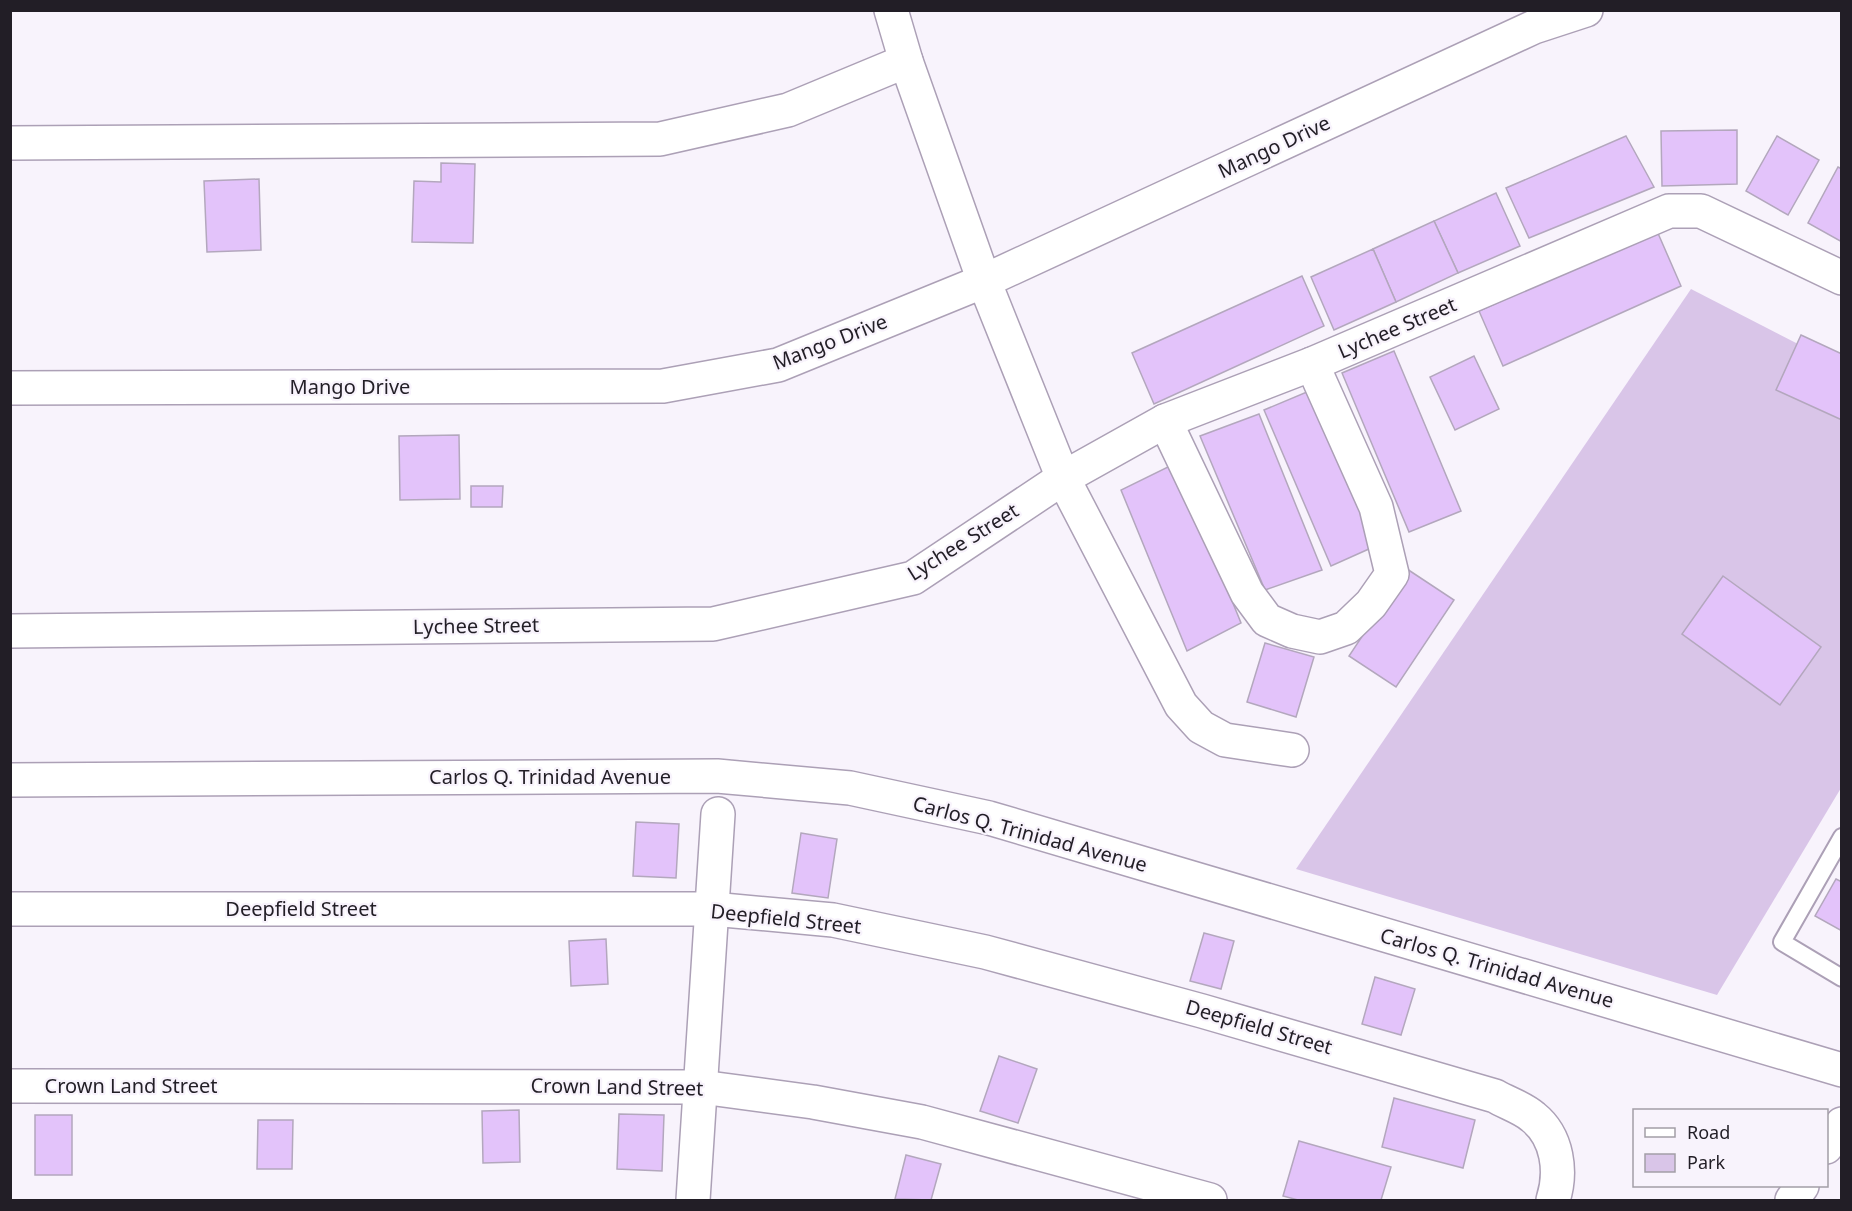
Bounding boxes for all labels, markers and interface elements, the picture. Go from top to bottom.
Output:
street label: Mango Drive [1213,109,1334,184]
street label: Lychee Street [1333,290,1460,365]
street label: Mango Drive [769,307,891,376]
street label: Mango Drive [290,373,410,400]
street label: Lychee Street [902,497,1023,586]
street label: Lychee Street [413,611,539,640]
street label: Carlos Q. Trinidad Avenue [429,763,671,790]
street label: Carlos Q. Trinidad Avenue [910,789,1150,878]
street label: Deepfield Street [225,895,377,922]
street label: Deepfield Street [709,897,863,940]
street label: Carlos Q. Trinidad Avenue [1377,921,1617,1014]
street label: Deepfield Street [1183,993,1336,1060]
street label: Crown Land Street [530,1071,704,1102]
street label: Crown Land Street [45,1072,217,1099]
legend [1633,1109,1828,1187]
text: Road [1687,1120,1730,1144]
text: Park [1687,1150,1725,1174]

